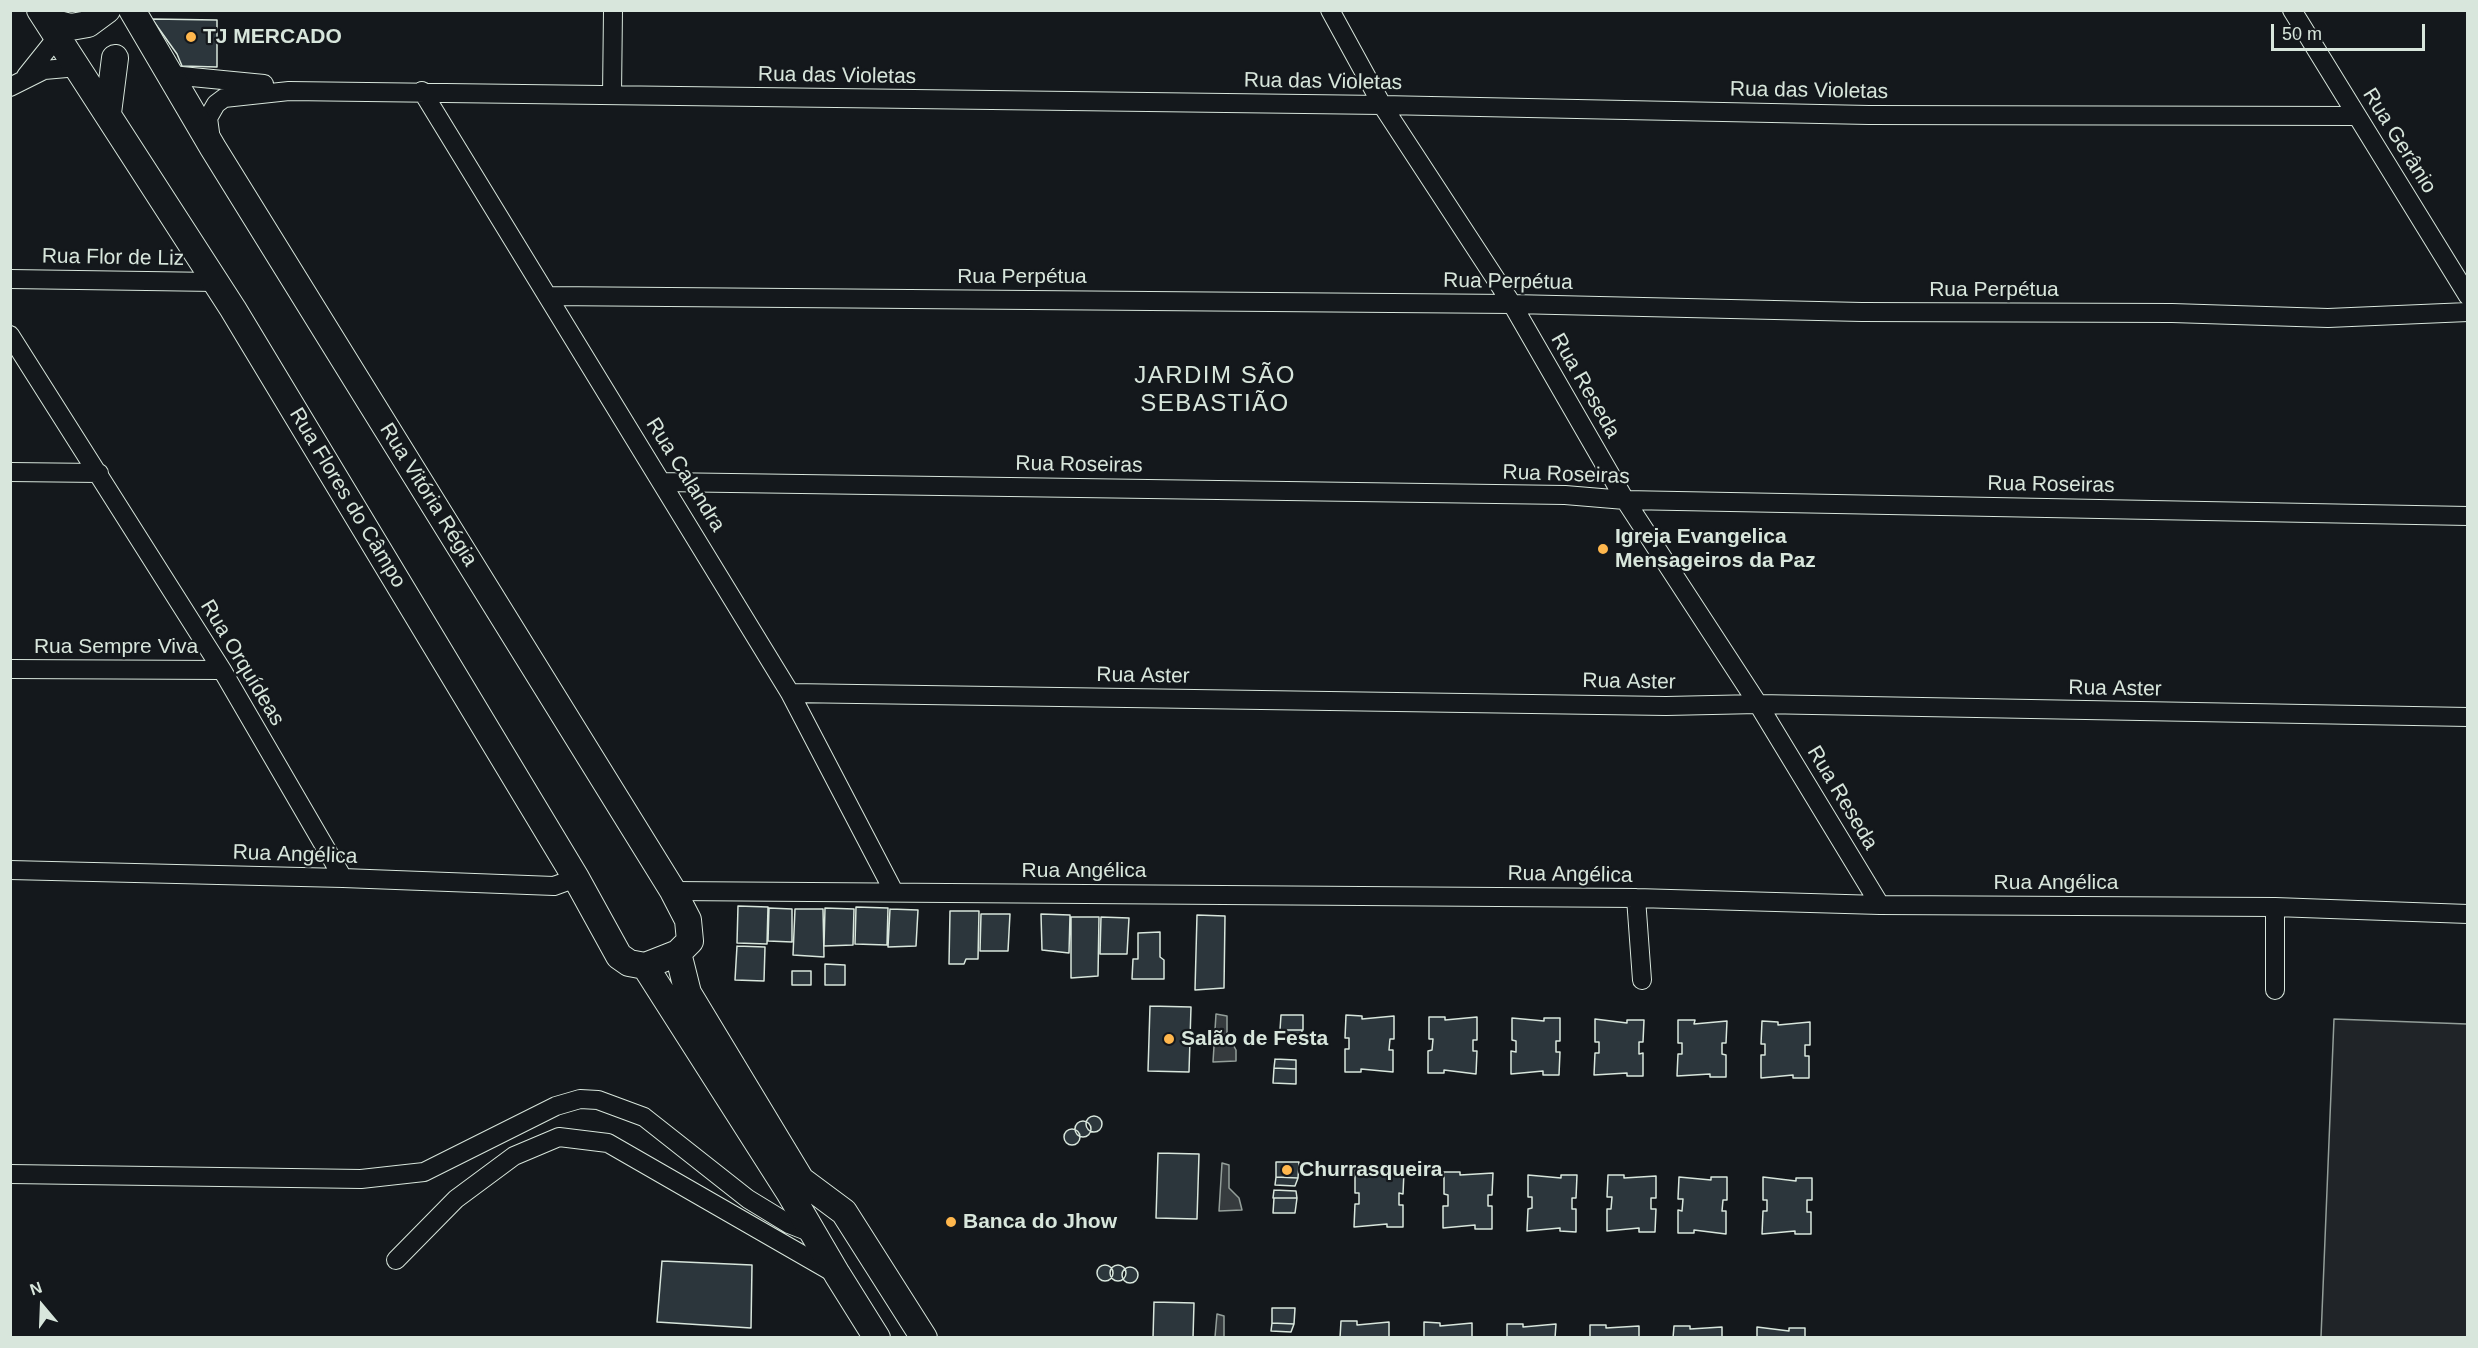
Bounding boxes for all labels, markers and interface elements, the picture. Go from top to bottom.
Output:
scale bar [2274,12,2428,50]
place label: TJ MERCADO [203,24,342,50]
text: 50 m [2282,24,2322,44]
marker: TJ MERCADO [184,30,198,44]
street label: Rua das Violetas [758,62,916,90]
street label: Rua das Violetas [1244,68,1402,96]
street label: Rua das Violetas [1730,77,1888,105]
street label: Rua Gerânio [2357,84,2441,198]
street label: Rua Flor de Liz [42,244,184,272]
street label: Rua Perpétua [957,264,1087,290]
street label: Rua Perpétua [1443,268,1573,296]
street label: Rua Perpétua [1929,277,2059,303]
street label: Rua Reseda [1545,329,1625,443]
district label: JARDIM SÃO SEBASTIÃO [1134,362,1296,418]
street label: Rua Flores do Câmpo [283,403,411,593]
street label: Rua Calandra [640,413,730,537]
street label: Rua Vitória Régia [374,419,482,571]
street label: Rua Roseiras [1015,451,1143,479]
street label: Rua Roseiras [1502,460,1630,490]
street label: Rua Roseiras [1987,471,2115,499]
place label: Igreja Evangelica Mensageiros da Paz [1615,524,1816,574]
marker: Igreja Evangelica Mensageiros da Paz [1596,542,1610,556]
street label: Rua Orquídeas [195,595,289,731]
street label: Rua Sempre Viva [34,634,198,660]
street label: Rua Aster [1096,663,1190,689]
street label: Rua Aster [1582,669,1676,695]
street label: Rua Aster [2068,676,2162,702]
street label: Rua Reseda [1801,741,1883,855]
street label: Rua Angélica [232,840,358,870]
street label: Rua Angélica [1022,858,1146,884]
street label: Rua Angélica [1507,861,1633,889]
street label: Rua Angélica [1994,870,2118,896]
place label: Salão de Festa [1181,1026,1328,1052]
marker: Salão de Festa [1162,1032,1176,1046]
place label: Churrasqueira [1299,1157,1443,1183]
marker: Churrasqueira [1280,1163,1294,1177]
place label: Banca do Jhow [963,1209,1117,1235]
marker: Banca do Jhow [944,1215,958,1229]
north arrow [12,1276,72,1336]
text: N [28,1279,44,1298]

